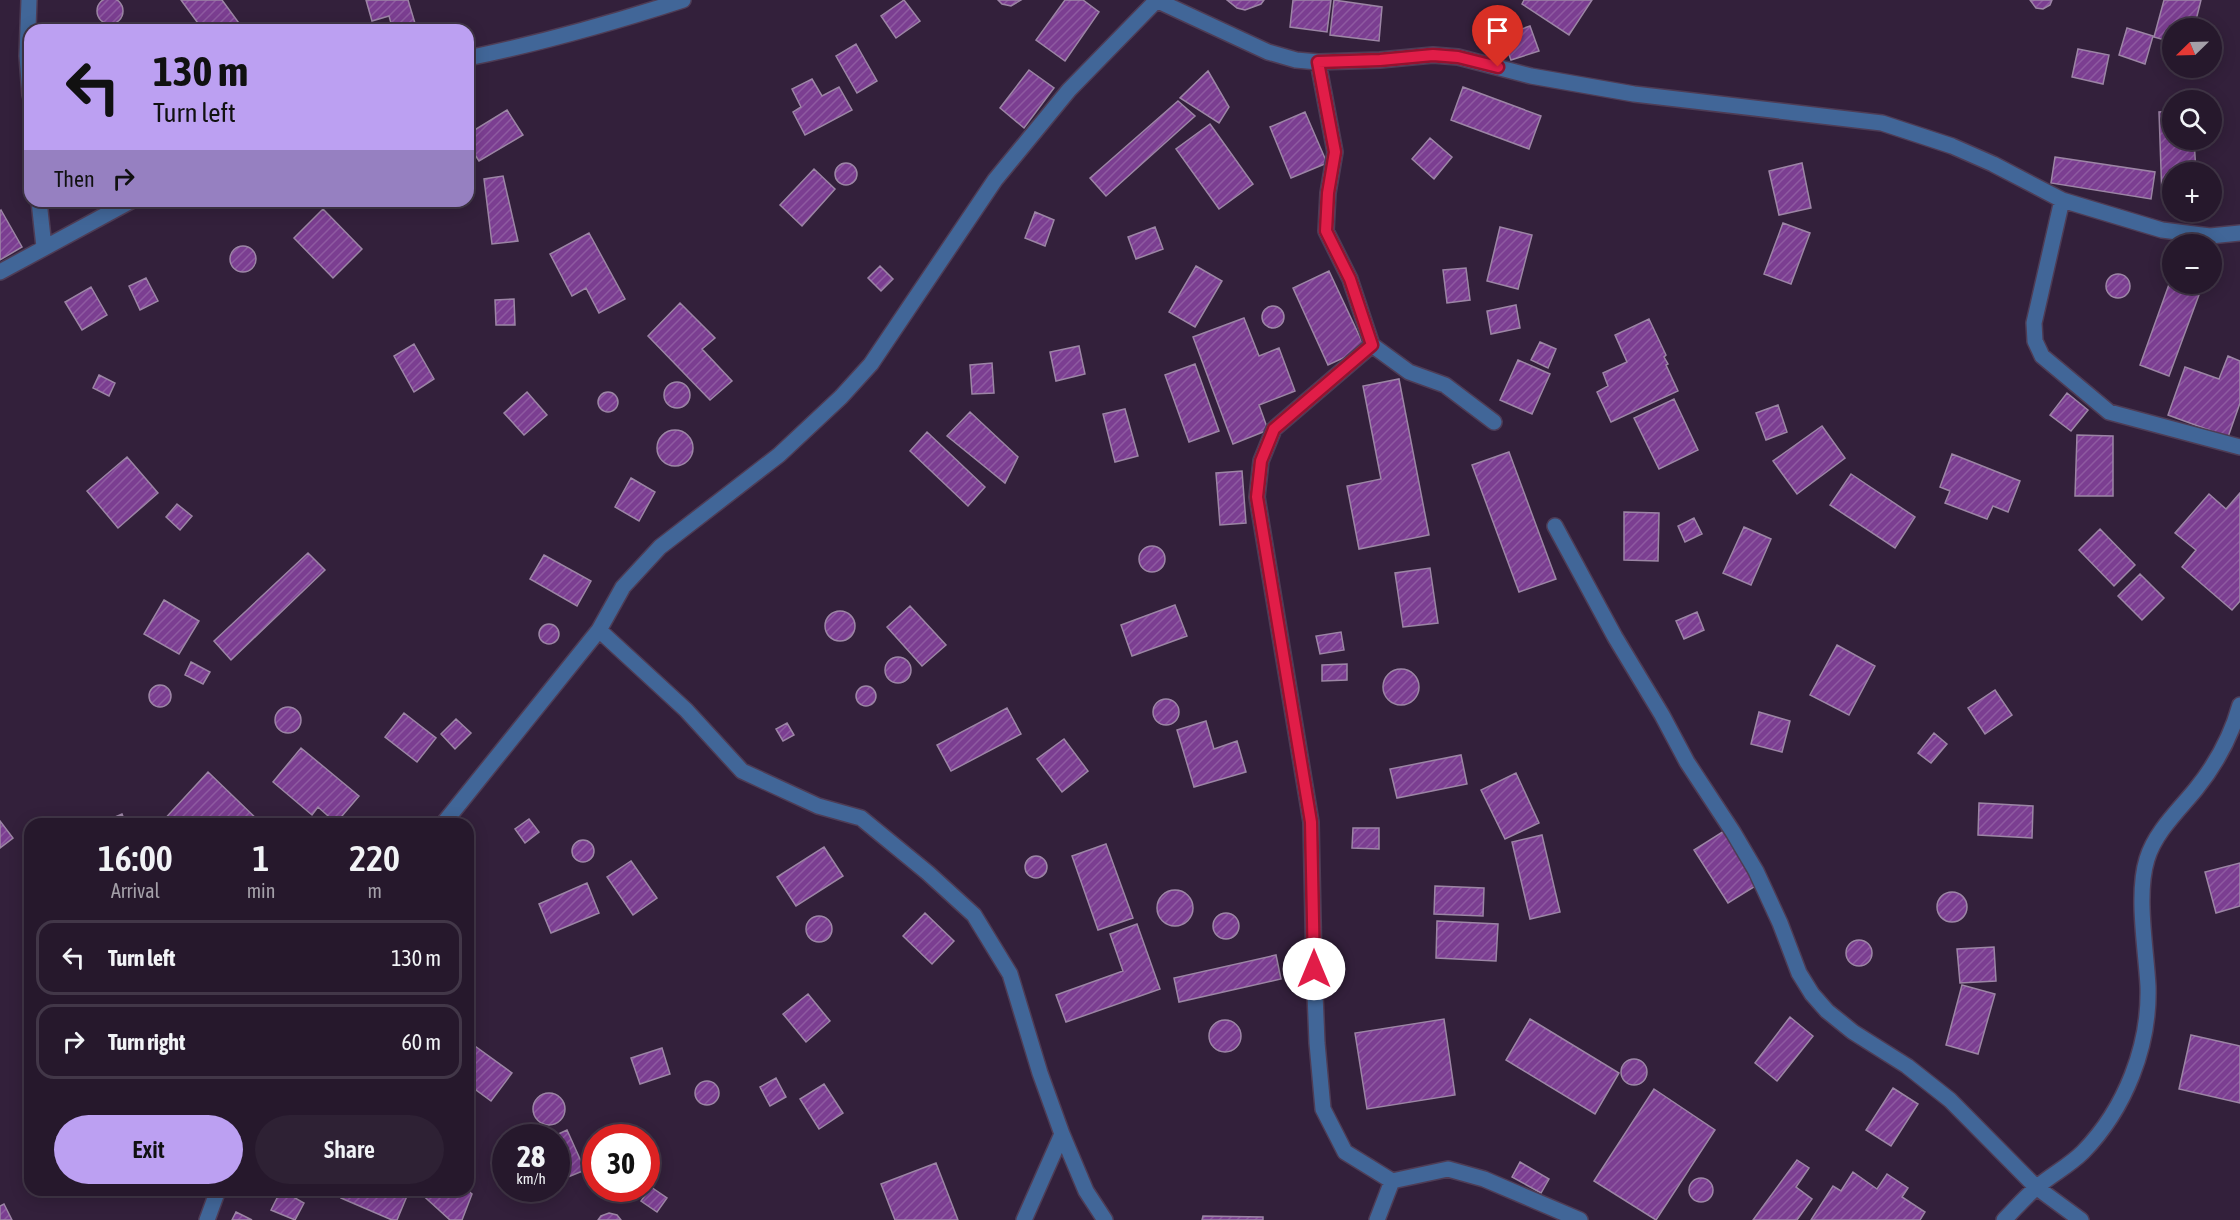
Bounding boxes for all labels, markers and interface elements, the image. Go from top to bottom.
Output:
pin [1472,5,1523,67]
icon: arrive [1481,14,1514,47]
north arrow [2162,18,2222,78]
map controls [2162,18,2222,294]
text: 130 m [153,47,248,95]
icon: left [54,48,132,126]
button: search [2162,90,2222,150]
text: Turn left [153,97,236,128]
icon: right [107,162,140,195]
button: + [2162,162,2222,222]
text: Then [54,166,95,192]
button: − [2162,234,2222,294]
text: 16:00 [98,837,173,879]
text: 1 [253,837,269,879]
text: 220 [349,837,400,879]
text: Arrival [111,879,160,902]
text: min [247,879,275,902]
text: m [367,879,382,902]
position arrow [1282,937,1346,1001]
icon: left [57,941,90,974]
text: Turn left [108,945,175,971]
text: 130 m [391,945,441,971]
icon: right [57,1025,90,1058]
text: Turn right [108,1029,185,1055]
text: 60 m [401,1029,441,1055]
button: Exit [54,1115,243,1184]
button: Share [255,1115,444,1184]
speed limit sign: 30 [582,1124,660,1202]
text: 28 [517,1139,545,1173]
text: km/h [516,1170,546,1187]

